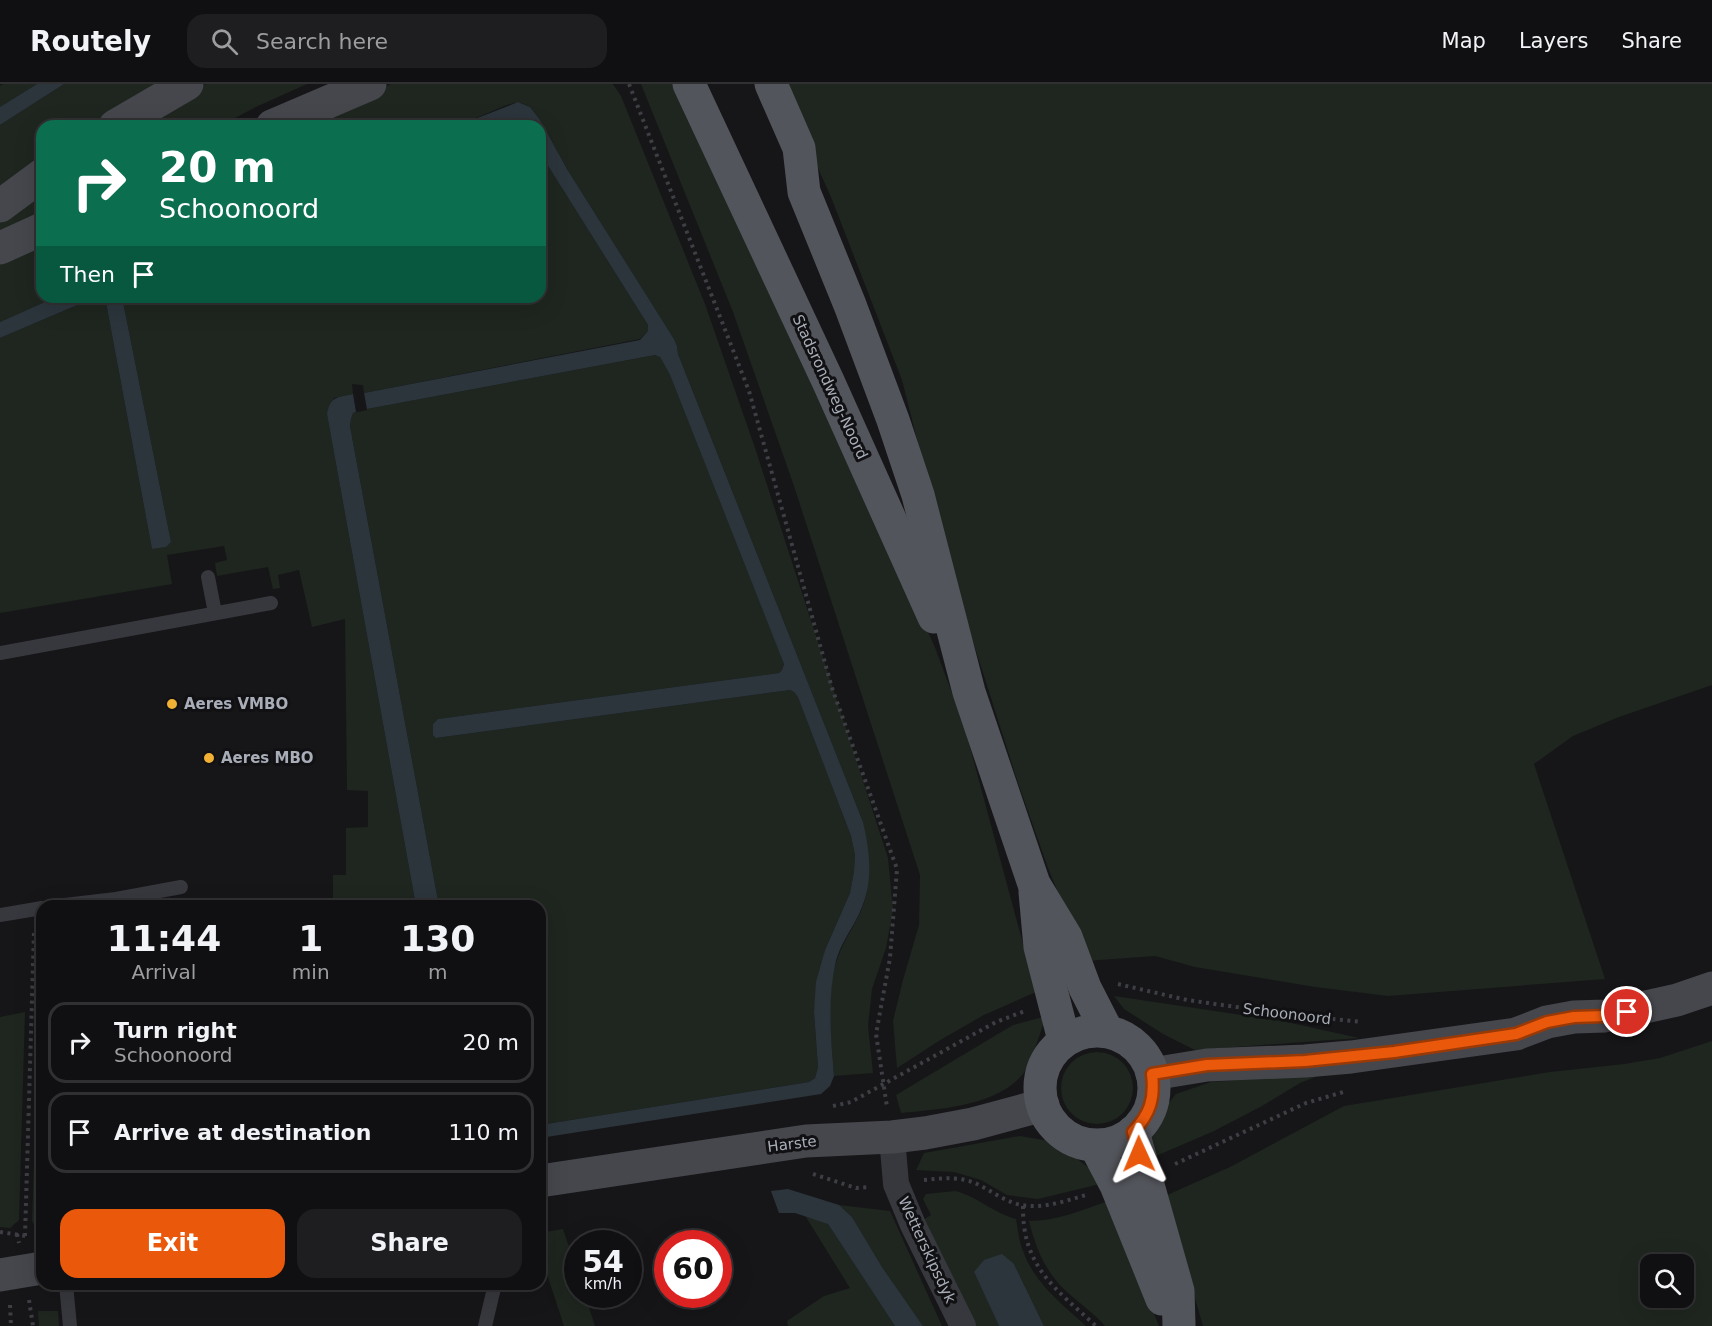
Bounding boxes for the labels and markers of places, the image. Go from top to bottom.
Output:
place label: Aeres VMBO [184,695,288,713]
marker: Aeres VMBO [165,697,179,711]
place label: Aeres MBO [221,749,314,767]
marker: Aeres MBO [202,751,216,765]
pin [1601,986,1652,1037]

